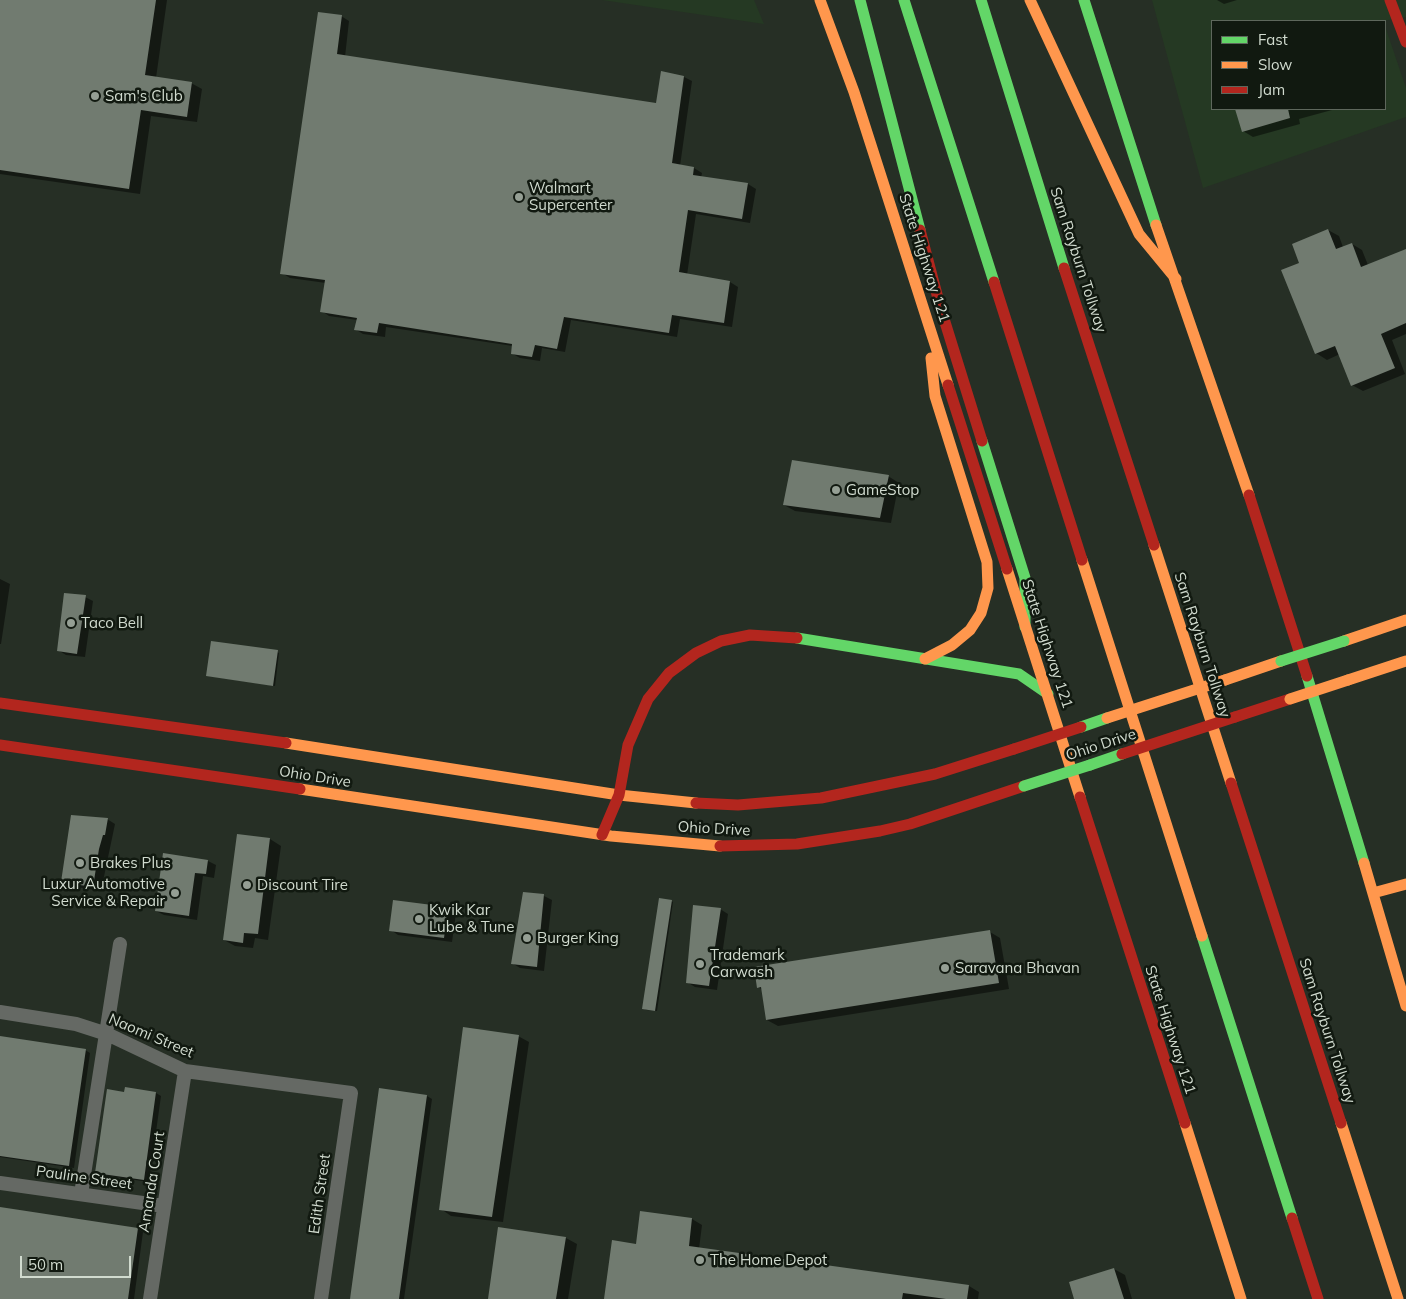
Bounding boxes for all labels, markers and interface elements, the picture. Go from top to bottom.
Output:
legend [1211,20,1386,110]
text: Fast [1258,30,1288,49]
text: Slow [1258,55,1292,74]
text: Jam [1258,80,1285,99]
place label: Sam's Club [105,87,183,105]
marker: Sam's Club [89,90,101,102]
place label: Walmart Supercenter [529,179,613,214]
street label: Sam Rayburn Tollway [1046,185,1110,335]
marker: Walmart Supercenter [513,191,525,203]
street label: State Highway 121 [895,191,953,325]
place label: GameStop [846,481,919,499]
marker: GameStop [830,484,842,496]
street label: Sam Rayburn Tollway [1170,570,1234,720]
street label: State Highway 121 [1018,577,1076,711]
place label: Taco Bell [81,614,143,632]
marker: Taco Bell [65,617,77,629]
street label: Ohio Drive [1064,725,1138,765]
street label: Ohio Drive [278,762,352,792]
street label: Ohio Drive [677,818,751,840]
place label: Brakes Plus [90,854,171,872]
marker: Brakes Plus [74,857,86,869]
place label: Luxur Automotive Service & Repair [42,875,165,910]
place label: Discount Tire [257,876,348,894]
marker: Discount Tire [241,879,253,891]
marker: Luxur Automotive Service & Repair [169,887,181,899]
place label: Kwik Kar Lube & Tune [429,901,514,936]
marker: Kwik Kar Lube & Tune [413,913,425,925]
place label: Burger King [537,929,619,947]
marker: Burger King [521,932,533,944]
place label: Trademark Carwash [710,946,785,981]
street label: Sam Rayburn Tollway [1295,956,1359,1106]
marker: Trademark Carwash [694,958,706,970]
place label: Saravana Bhavan [955,959,1080,977]
marker: Saravana Bhavan [939,962,951,974]
street label: State Highway 121 [1141,963,1199,1097]
street label: Naomi Street [106,1010,196,1062]
street label: Amanda Court [135,1130,169,1234]
street label: Edith Street [305,1153,335,1235]
street label: Pauline Street [35,1162,133,1194]
scale bar [22,1246,134,1278]
place label: The Home Depot [710,1251,827,1269]
marker: The Home Depot [694,1254,706,1266]
text: 50 m [28,1255,63,1274]

